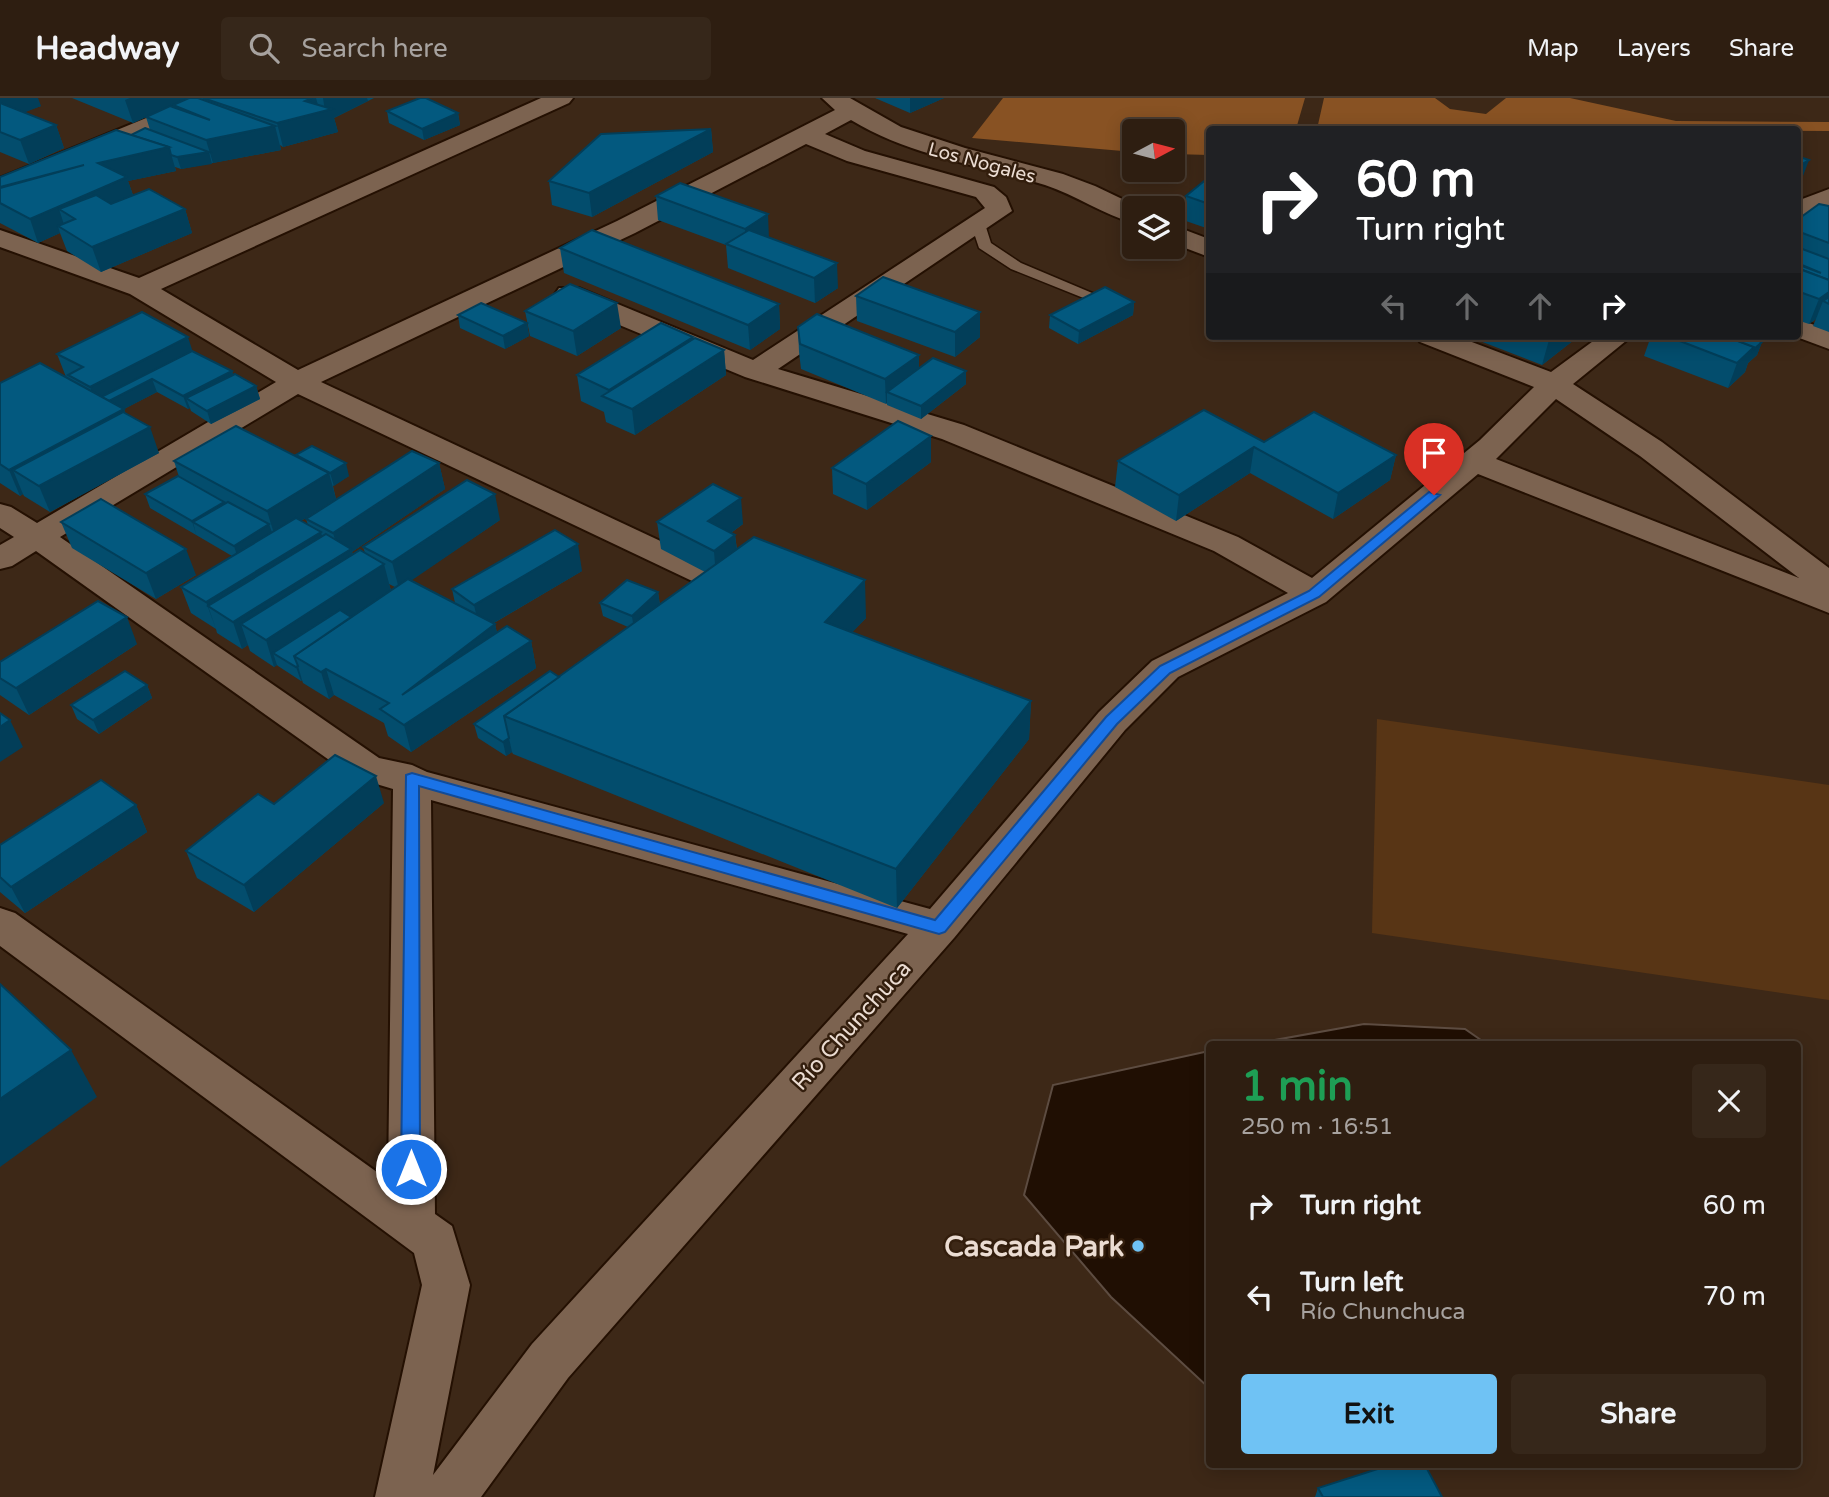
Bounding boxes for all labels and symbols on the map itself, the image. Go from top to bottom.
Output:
north arrow [1122,119,1185,182]
street label: Los Nogales [926,138,1038,188]
pin [1404,423,1464,495]
street label: Río Chunchuca [786,955,917,1096]
position arrow [374,1132,448,1206]
place label: Cascada Park [944,1230,1124,1264]
marker: Cascada Park [1130,1238,1146,1254]

